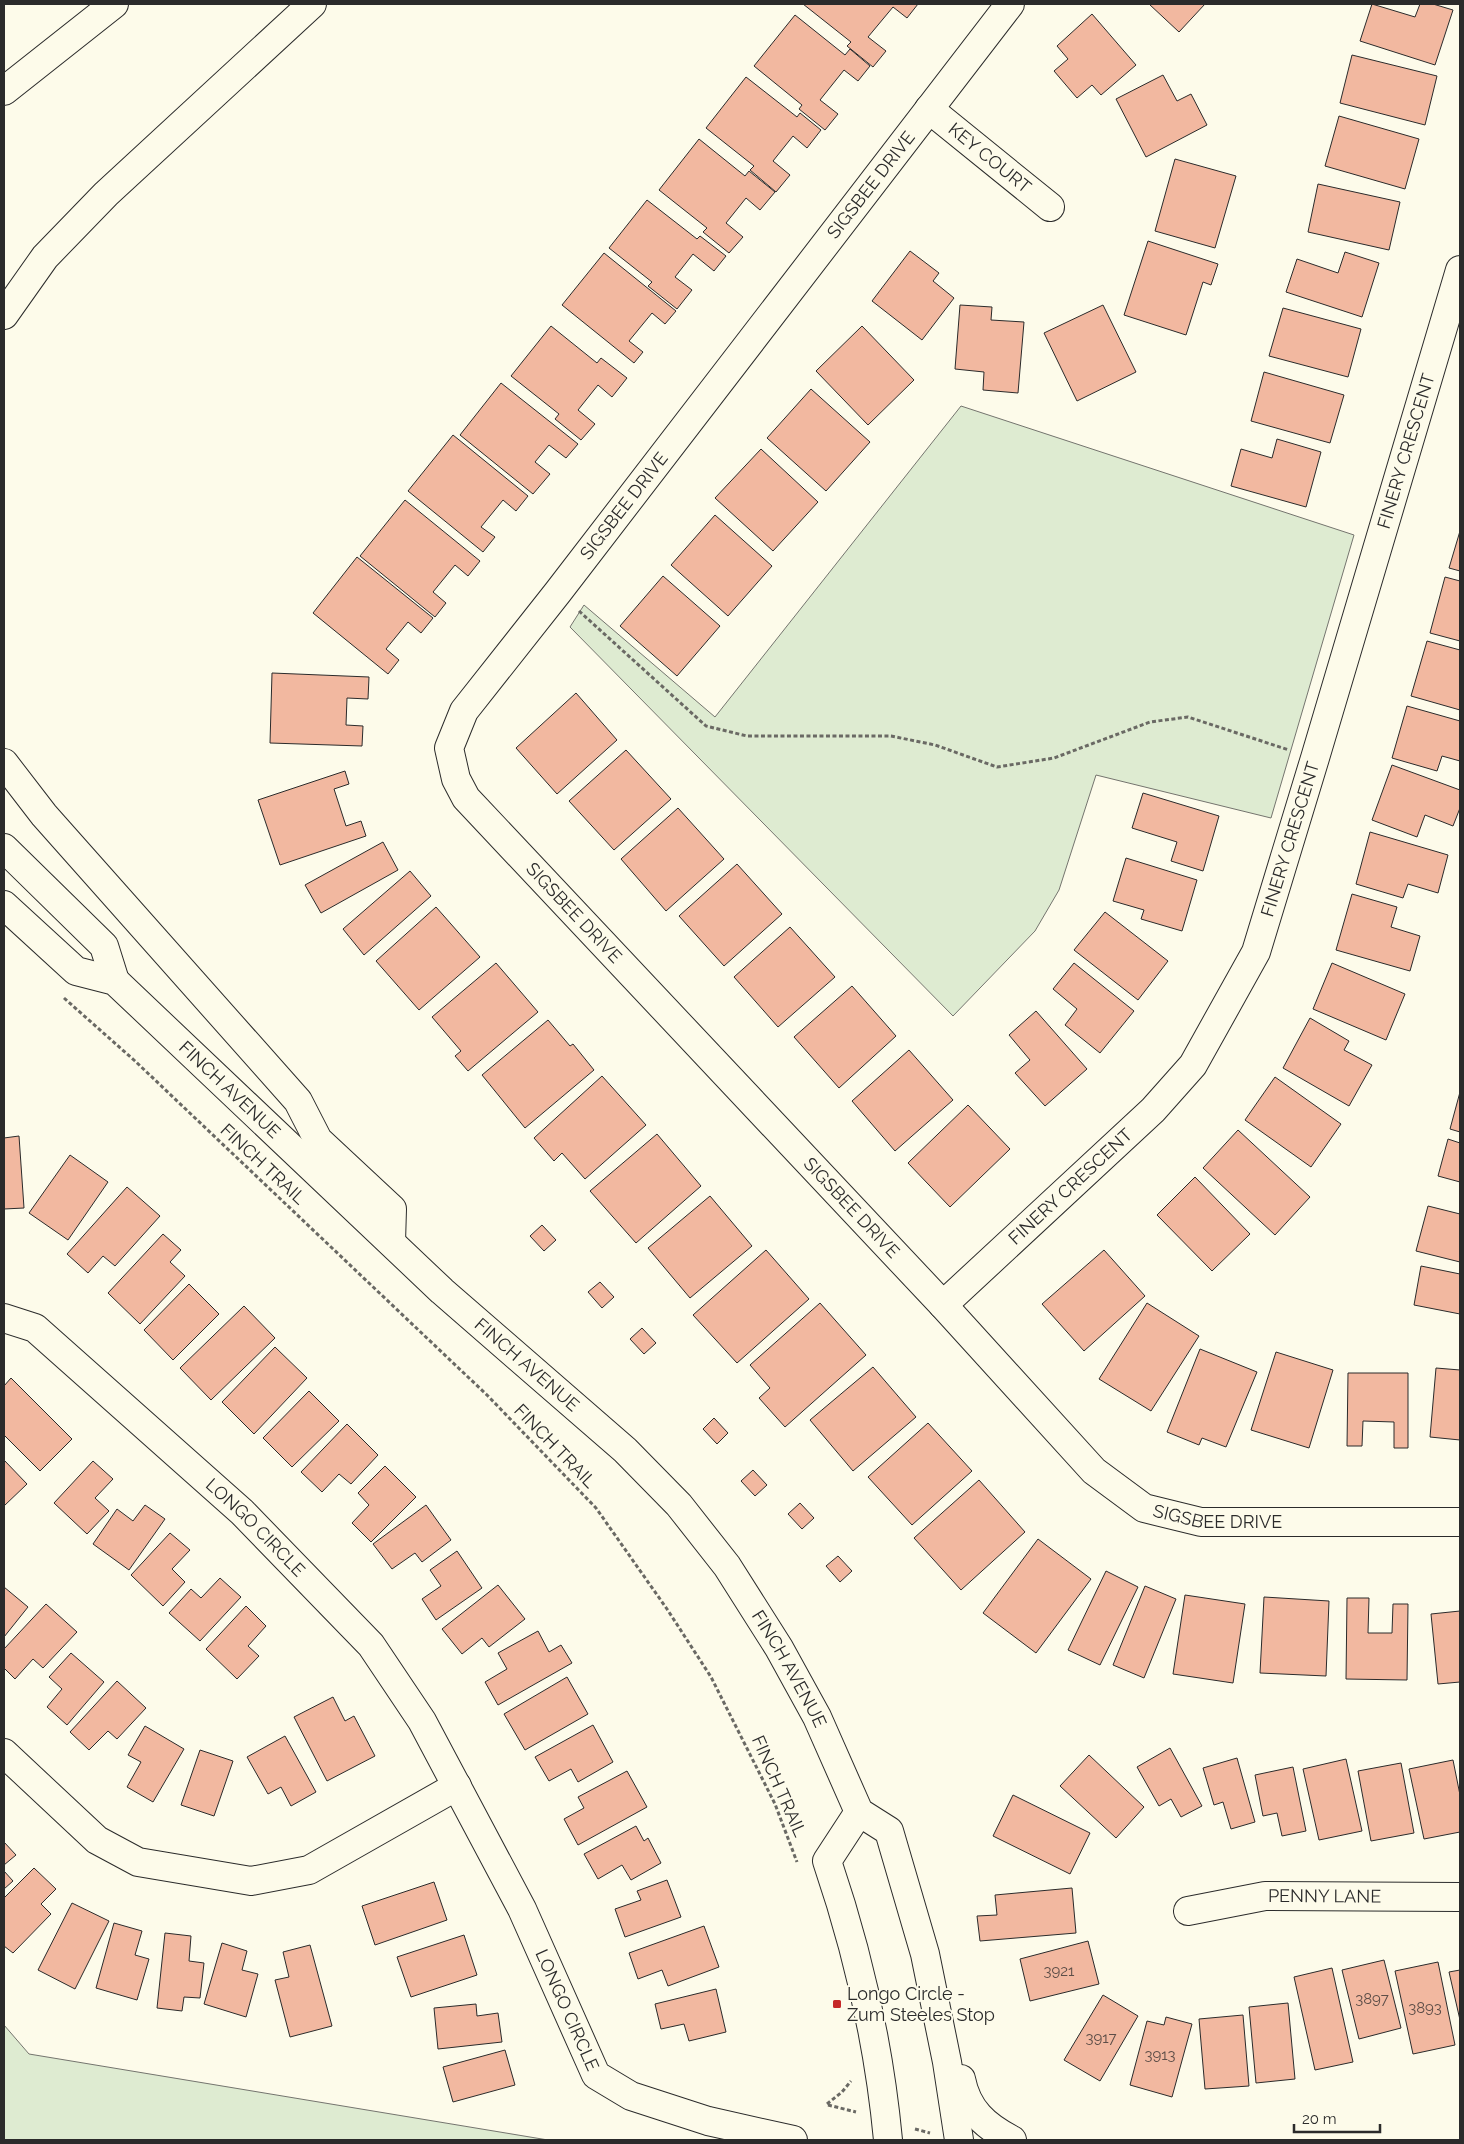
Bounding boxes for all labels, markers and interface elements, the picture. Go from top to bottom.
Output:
street label: KEY COURT [944,118,1035,197]
street label: SIGSBEE DRIVE [822,127,919,242]
street label: FINERY CRESCENT [1373,371,1439,531]
street label: SIGSBEE DRIVE [575,448,672,563]
street label: FINERY CRESCENT [1256,759,1323,919]
street label: SIGSBEE DRIVE [522,858,627,967]
street label: FINCH AVENUE [175,1037,285,1142]
street label: FINCH TRAIL [217,1119,311,1209]
street label: FINERY CRESCENT [1004,1124,1136,1249]
street label: SIGSBEE DRIVE [800,1153,904,1262]
street label: FINCH AVENUE [471,1313,584,1415]
street label: FINCH TRAIL [510,1399,601,1492]
street label: LONGO CIRCLE [202,1474,310,1581]
street label: SIGSBEE DRIVE [1151,1500,1282,1532]
street label: FINCH AVENUE [748,1606,831,1730]
street label: FINCH TRAIL [748,1732,811,1840]
street label: PENNY LANE [1268,1885,1381,1907]
street label: LONGO CIRCLE [531,1946,604,2074]
house number: 3921 [1043,1962,1075,1980]
place label: Longo Circle - Zum Steeles Stop [847,1983,995,2025]
house number: 3897 [1355,1990,1389,2008]
marker: Longo Circle - Zum Steeles Stop [831,1998,843,2010]
house number: 3893 [1408,1999,1442,2017]
house number: 3917 [1085,2029,1117,2047]
house number: 3913 [1144,2046,1176,2064]
scale bar [1294,2102,1380,2134]
text: 20 m [1302,2110,1337,2128]

